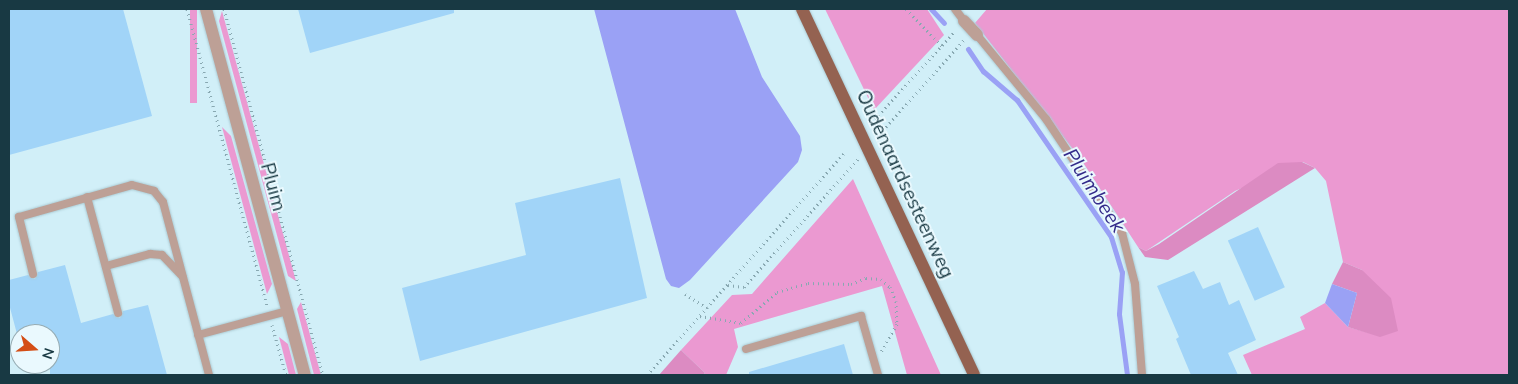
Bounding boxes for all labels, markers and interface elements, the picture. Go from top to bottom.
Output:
street label: Oudenaardsesteenweg [851,86,959,282]
water label: Pluimbeek [1059,143,1131,237]
street label: Pluim [256,160,290,214]
north arrow [10,324,60,374]
text: N [38,346,58,361]

